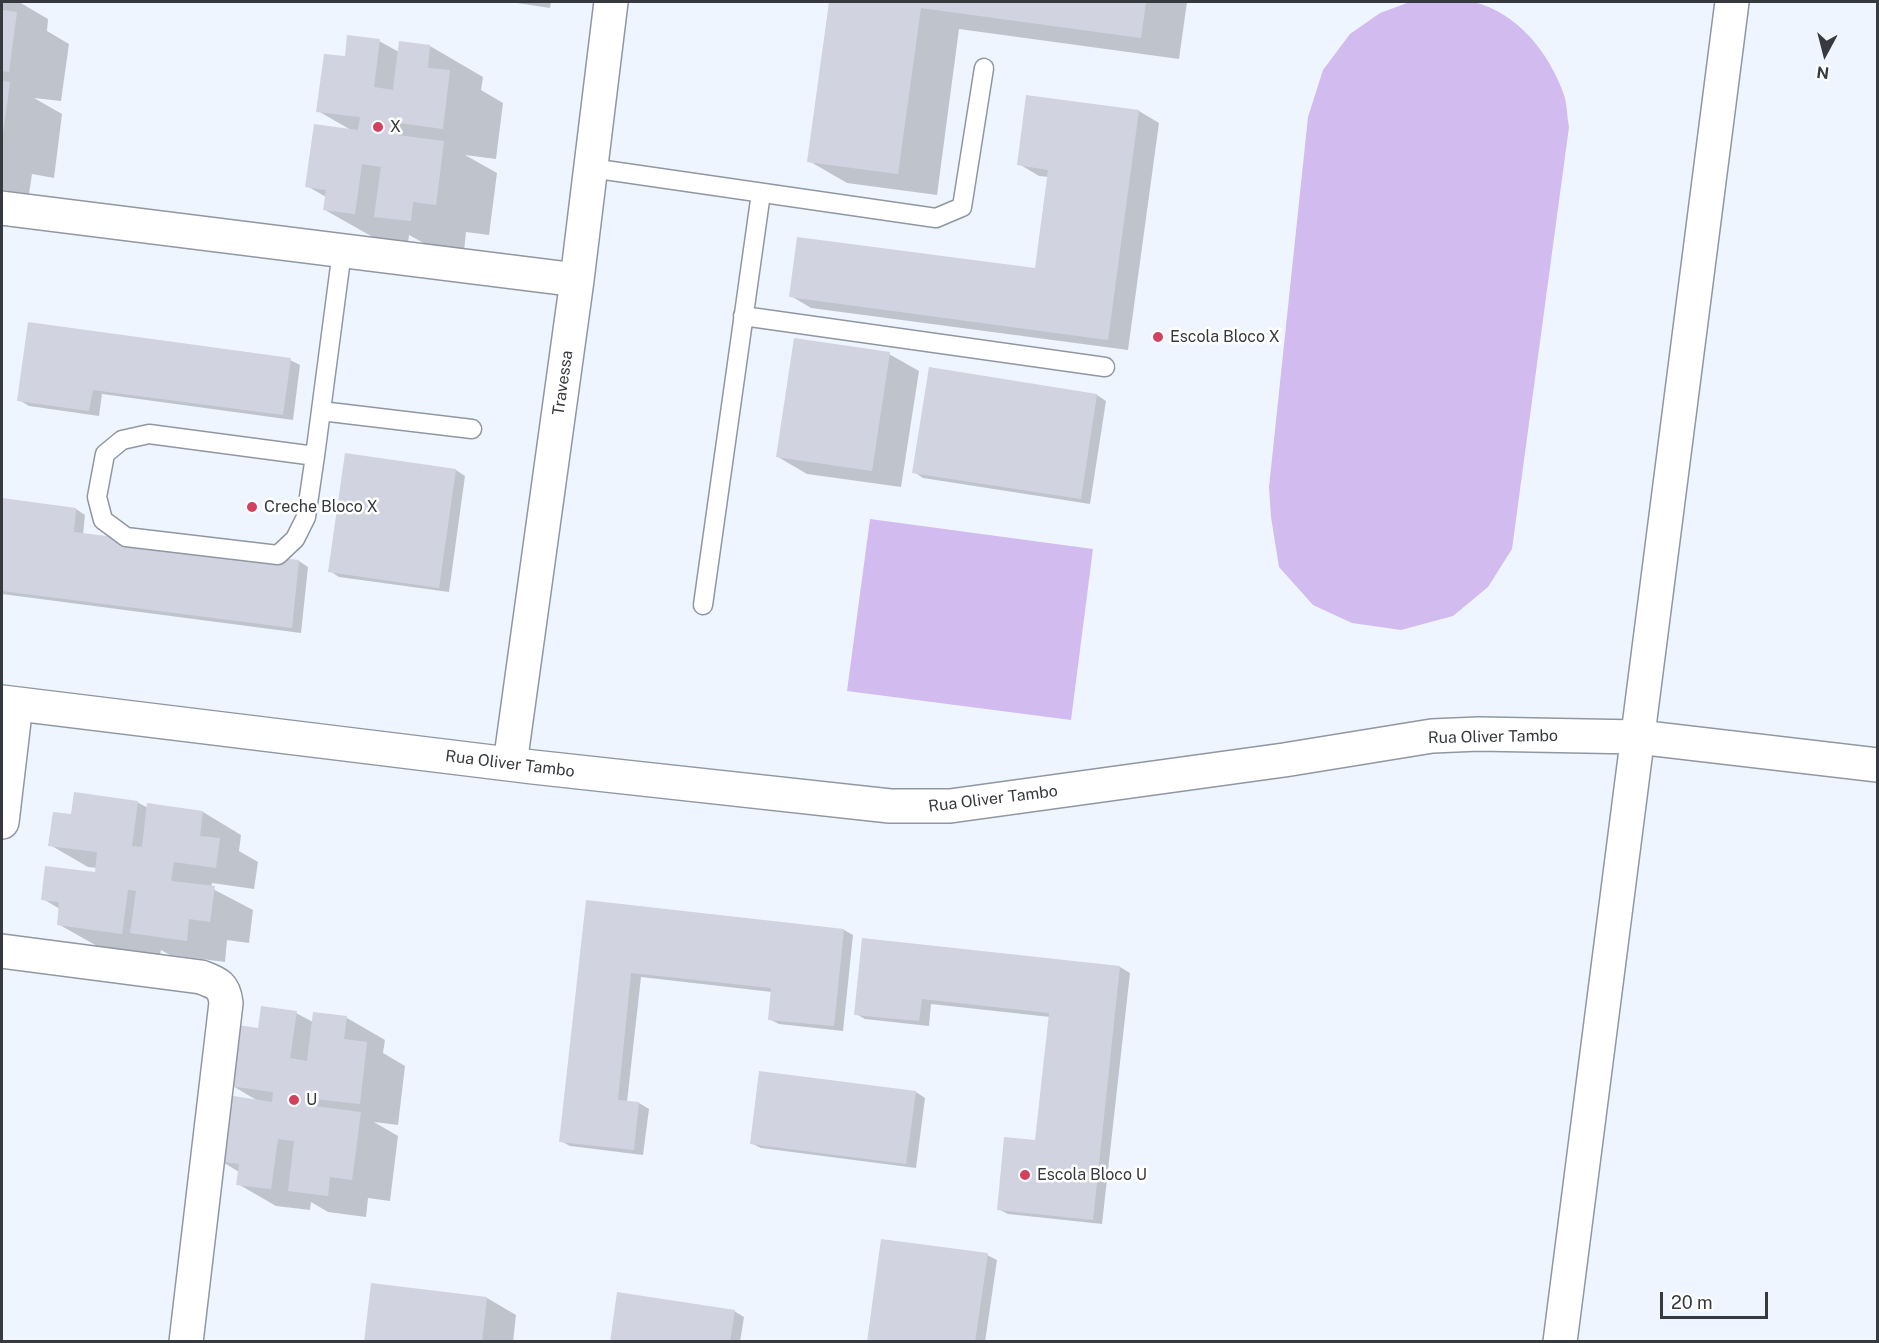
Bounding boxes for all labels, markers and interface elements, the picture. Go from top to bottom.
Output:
north arrow [1795,24,1855,84]
text: N [1815,62,1830,83]
place label: X [390,117,401,137]
marker: X [371,120,385,134]
place label: Escola Bloco X [1170,327,1280,347]
marker: Escola Bloco X [1151,330,1165,344]
street label: Travessa [549,349,577,417]
place label: Creche Bloco X [264,497,378,517]
marker: Creche Bloco X [245,500,259,514]
street label: Rua Oliver Tambo [1428,726,1558,748]
street label: Rua Oliver Tambo [444,747,576,781]
street label: Rua Oliver Tambo [927,782,1059,816]
place label: U [306,1090,317,1110]
marker: U [287,1093,301,1107]
place label: Escola Bloco U [1037,1165,1147,1185]
marker: Escola Bloco U [1018,1168,1032,1182]
scale bar [1663,1280,1771,1318]
text: 20 m [1671,1292,1713,1313]

